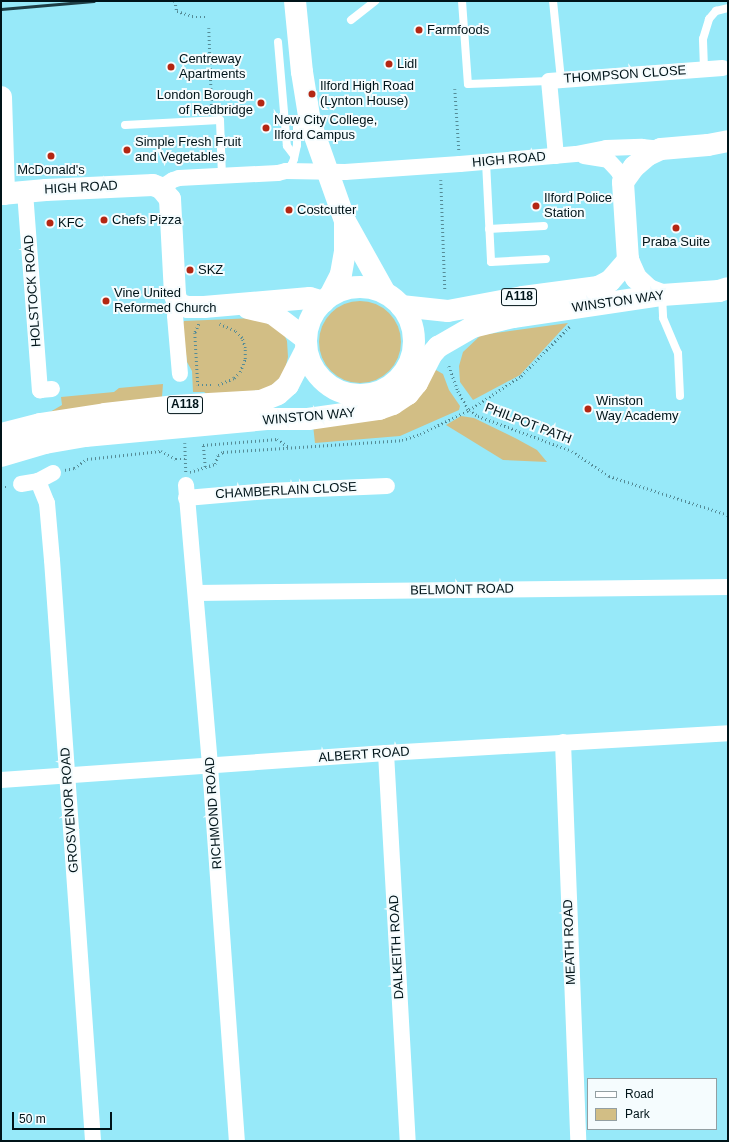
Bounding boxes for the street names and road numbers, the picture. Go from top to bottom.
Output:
street label: THOMPSON CLOSE [563,63,687,87]
street label: HIGH ROAD [472,149,546,171]
street label: HIGH ROAD [44,178,118,198]
street label: HOLSTOCK ROAD [21,234,45,348]
road number: A118 [500,287,538,307]
street label: WINSTON WAY [571,288,665,316]
road number: A118 [166,395,204,415]
street label: PHILPOT PATH [482,400,574,448]
street label: WINSTON WAY [262,405,356,429]
street label: CHAMBERLAIN CLOSE [215,480,357,502]
street label: BELMONT ROAD [410,581,514,599]
street label: ALBERT ROAD [318,744,410,766]
street label: GROSVENOR ROAD [58,747,82,873]
street label: RICHMOND ROAD [202,756,226,870]
street label: DALKEITH ROAD [386,894,408,1000]
street label: MEATH ROAD [561,899,579,985]

